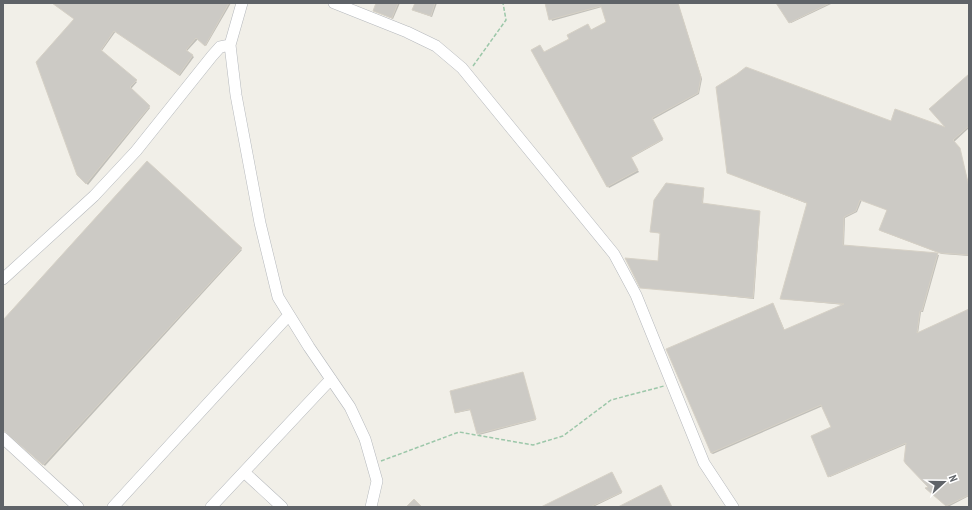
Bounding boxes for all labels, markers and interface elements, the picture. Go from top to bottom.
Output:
north arrow [924,462,964,502]
text: N [946,473,961,484]

